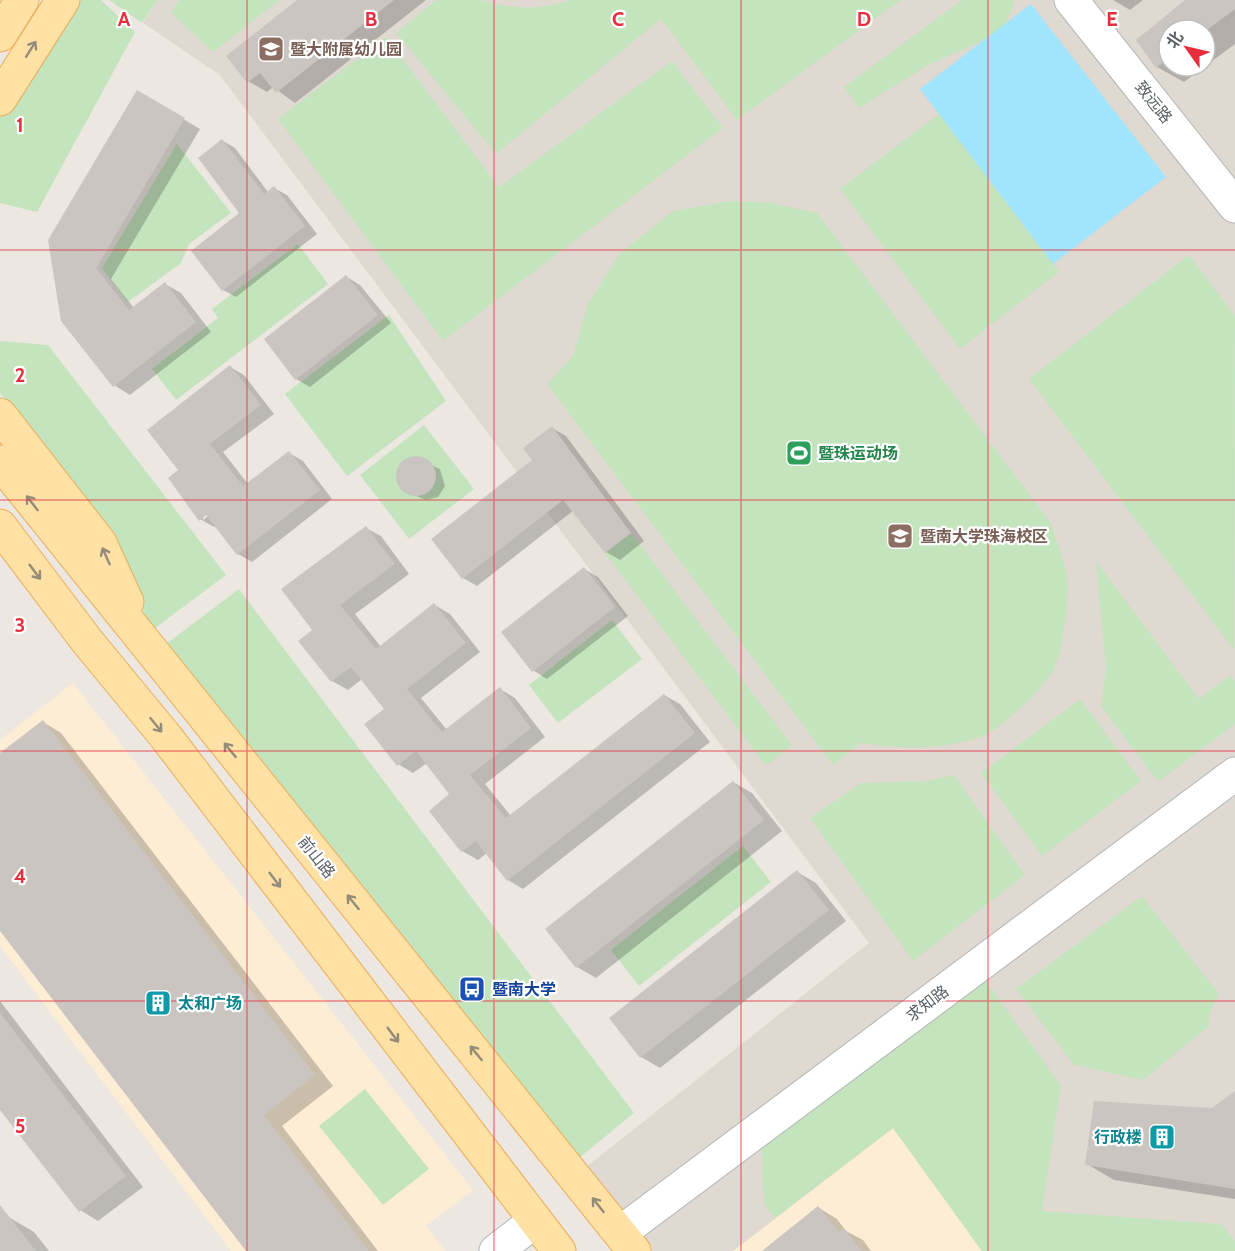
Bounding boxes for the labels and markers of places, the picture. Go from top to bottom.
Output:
school or university icon: 暨大附属幼儿园 [256,34,286,64]
place label: 暨大附属幼儿园 [290,40,402,59]
sports icon: 暨珠运动场 [784,438,814,468]
place label: 暨珠运动场 [818,444,898,463]
school or university icon: 暨南大学珠海校区 [885,521,915,551]
place label: 暨南大学珠海校区 [920,527,1048,546]
bus stop icon: 暨南大学 [457,974,487,1004]
place label: 暨南大学 [492,980,556,999]
building icon: 太和广场 [143,988,173,1018]
place label: 太和广场 [178,994,242,1013]
building icon: 行政楼 [1147,1122,1177,1152]
place label: 行政楼 [1094,1128,1142,1147]

